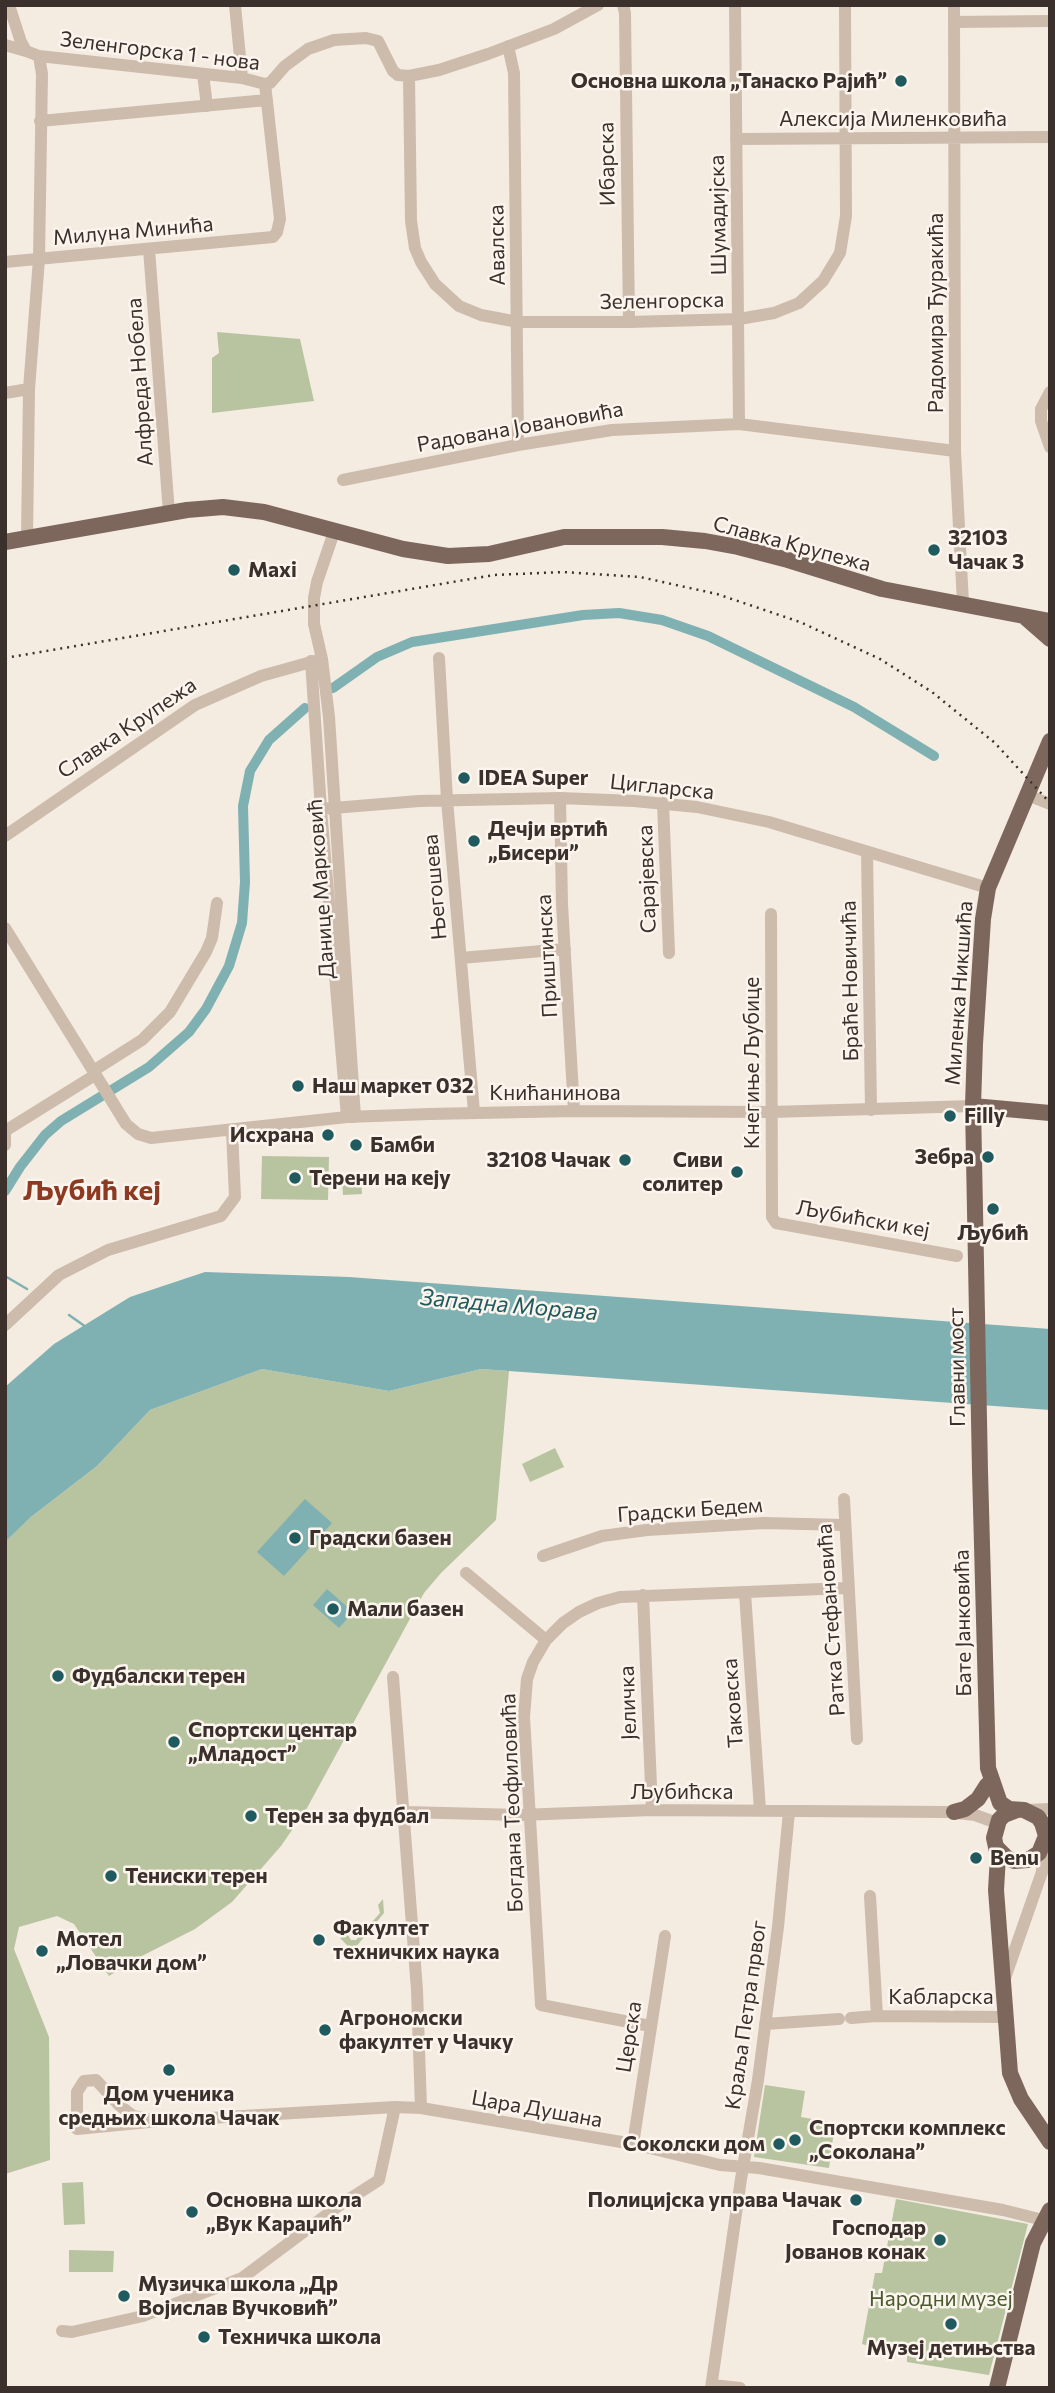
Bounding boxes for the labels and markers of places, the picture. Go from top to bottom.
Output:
place label: Основна школа „Танаско Рајић” [571,68,887,94]
marker: Основна школа „Танаско Рајић” [893,73,909,89]
place label: 32103 Чачак 3 [948,525,1024,575]
marker: 32103 Чачак 3 [926,542,942,558]
place label: Maxi [248,557,297,583]
marker: Maxi [226,562,242,578]
place label: IDEA Super [478,765,588,791]
marker: IDEA Super [456,770,472,786]
place label: Дечји вртић „Бисери” [488,816,608,866]
marker: Дечји вртић „Бисери” [466,833,482,849]
place label: Наш маркет 032 [312,1073,474,1099]
marker: Наш маркет 032 [290,1078,306,1094]
place label: Filly [964,1103,1005,1129]
marker: Filly [942,1108,958,1124]
place label: Исхрана [230,1122,314,1148]
marker: Исхрана [320,1127,336,1143]
place label: Бамби [370,1132,435,1158]
marker: Бамби [348,1137,364,1153]
place label: Зебра [915,1144,974,1170]
place label: 32108 Чачак [486,1147,611,1173]
place label: Сиви солитер [642,1147,723,1197]
marker: Зебра [980,1149,996,1165]
marker: 32108 Чачак [617,1152,633,1168]
marker: Сиви солитер [729,1164,745,1180]
place label: Терени на кеју [309,1165,451,1191]
marker: Терени на кеју [287,1170,303,1186]
marker: Љубић [985,1201,1001,1217]
place label: Љубић [957,1220,1029,1246]
place label: Градски базен [309,1525,452,1551]
marker: Градски базен [287,1530,303,1546]
place label: Мали базен [347,1596,464,1622]
marker: Мали базен [325,1601,341,1617]
place label: Фудбалски терен [72,1663,246,1689]
marker: Фудбалски терен [50,1668,66,1684]
place label: Спортски центар „Младост” [188,1717,357,1767]
marker: Спортски центар „Младост” [166,1734,182,1750]
place label: Терен за фудбал [265,1803,429,1829]
marker: Терен за фудбал [243,1808,259,1824]
place label: Benu [990,1845,1039,1871]
marker: Benu [968,1850,984,1866]
place label: Тениски терен [125,1863,268,1889]
marker: Тениски терен [103,1868,119,1884]
place label: Факултет техничких наука [333,1915,499,1965]
place label: Мотел „Ловачки дом” [56,1926,207,1976]
marker: Факултет техничких наука [311,1932,327,1948]
marker: Мотел „Ловачки дом” [34,1943,50,1959]
place label: Агрономски факултет у Чачку [339,2005,514,2055]
marker: Агрономски факултет у Чачку [317,2022,333,2038]
marker: Дом ученика средњих школа Чачак [161,2062,177,2078]
place label: Дом ученика средњих школа Чачак [58,2081,280,2131]
place label: Спортски комплекс „Соколана” [809,2115,1006,2165]
place label: Соколски дом [622,2131,765,2157]
marker: Спортски комплекс „Соколана” [787,2132,803,2148]
marker: Соколски дом [771,2136,787,2152]
place label: Основна школа „Вук Караџић” [206,2187,362,2237]
place label: Полицијска управа Чачак [588,2187,842,2213]
marker: Полицијска управа Чачак [848,2192,864,2208]
marker: Основна школа „Вук Караџић” [184,2204,200,2220]
place label: Господар Јованов конак [785,2215,926,2265]
marker: Господар Јованов конак [932,2232,948,2248]
place label: Музичка школа „Др Војислав Вучковић” [138,2271,338,2321]
marker: Музичка школа „Др Војислав Вучковић” [116,2288,132,2304]
marker: Музеј детињства [943,2316,959,2332]
place label: Техничка школа [218,2324,381,2350]
marker: Техничка школа [196,2329,212,2345]
place label: Музеј детињства [866,2335,1036,2361]

